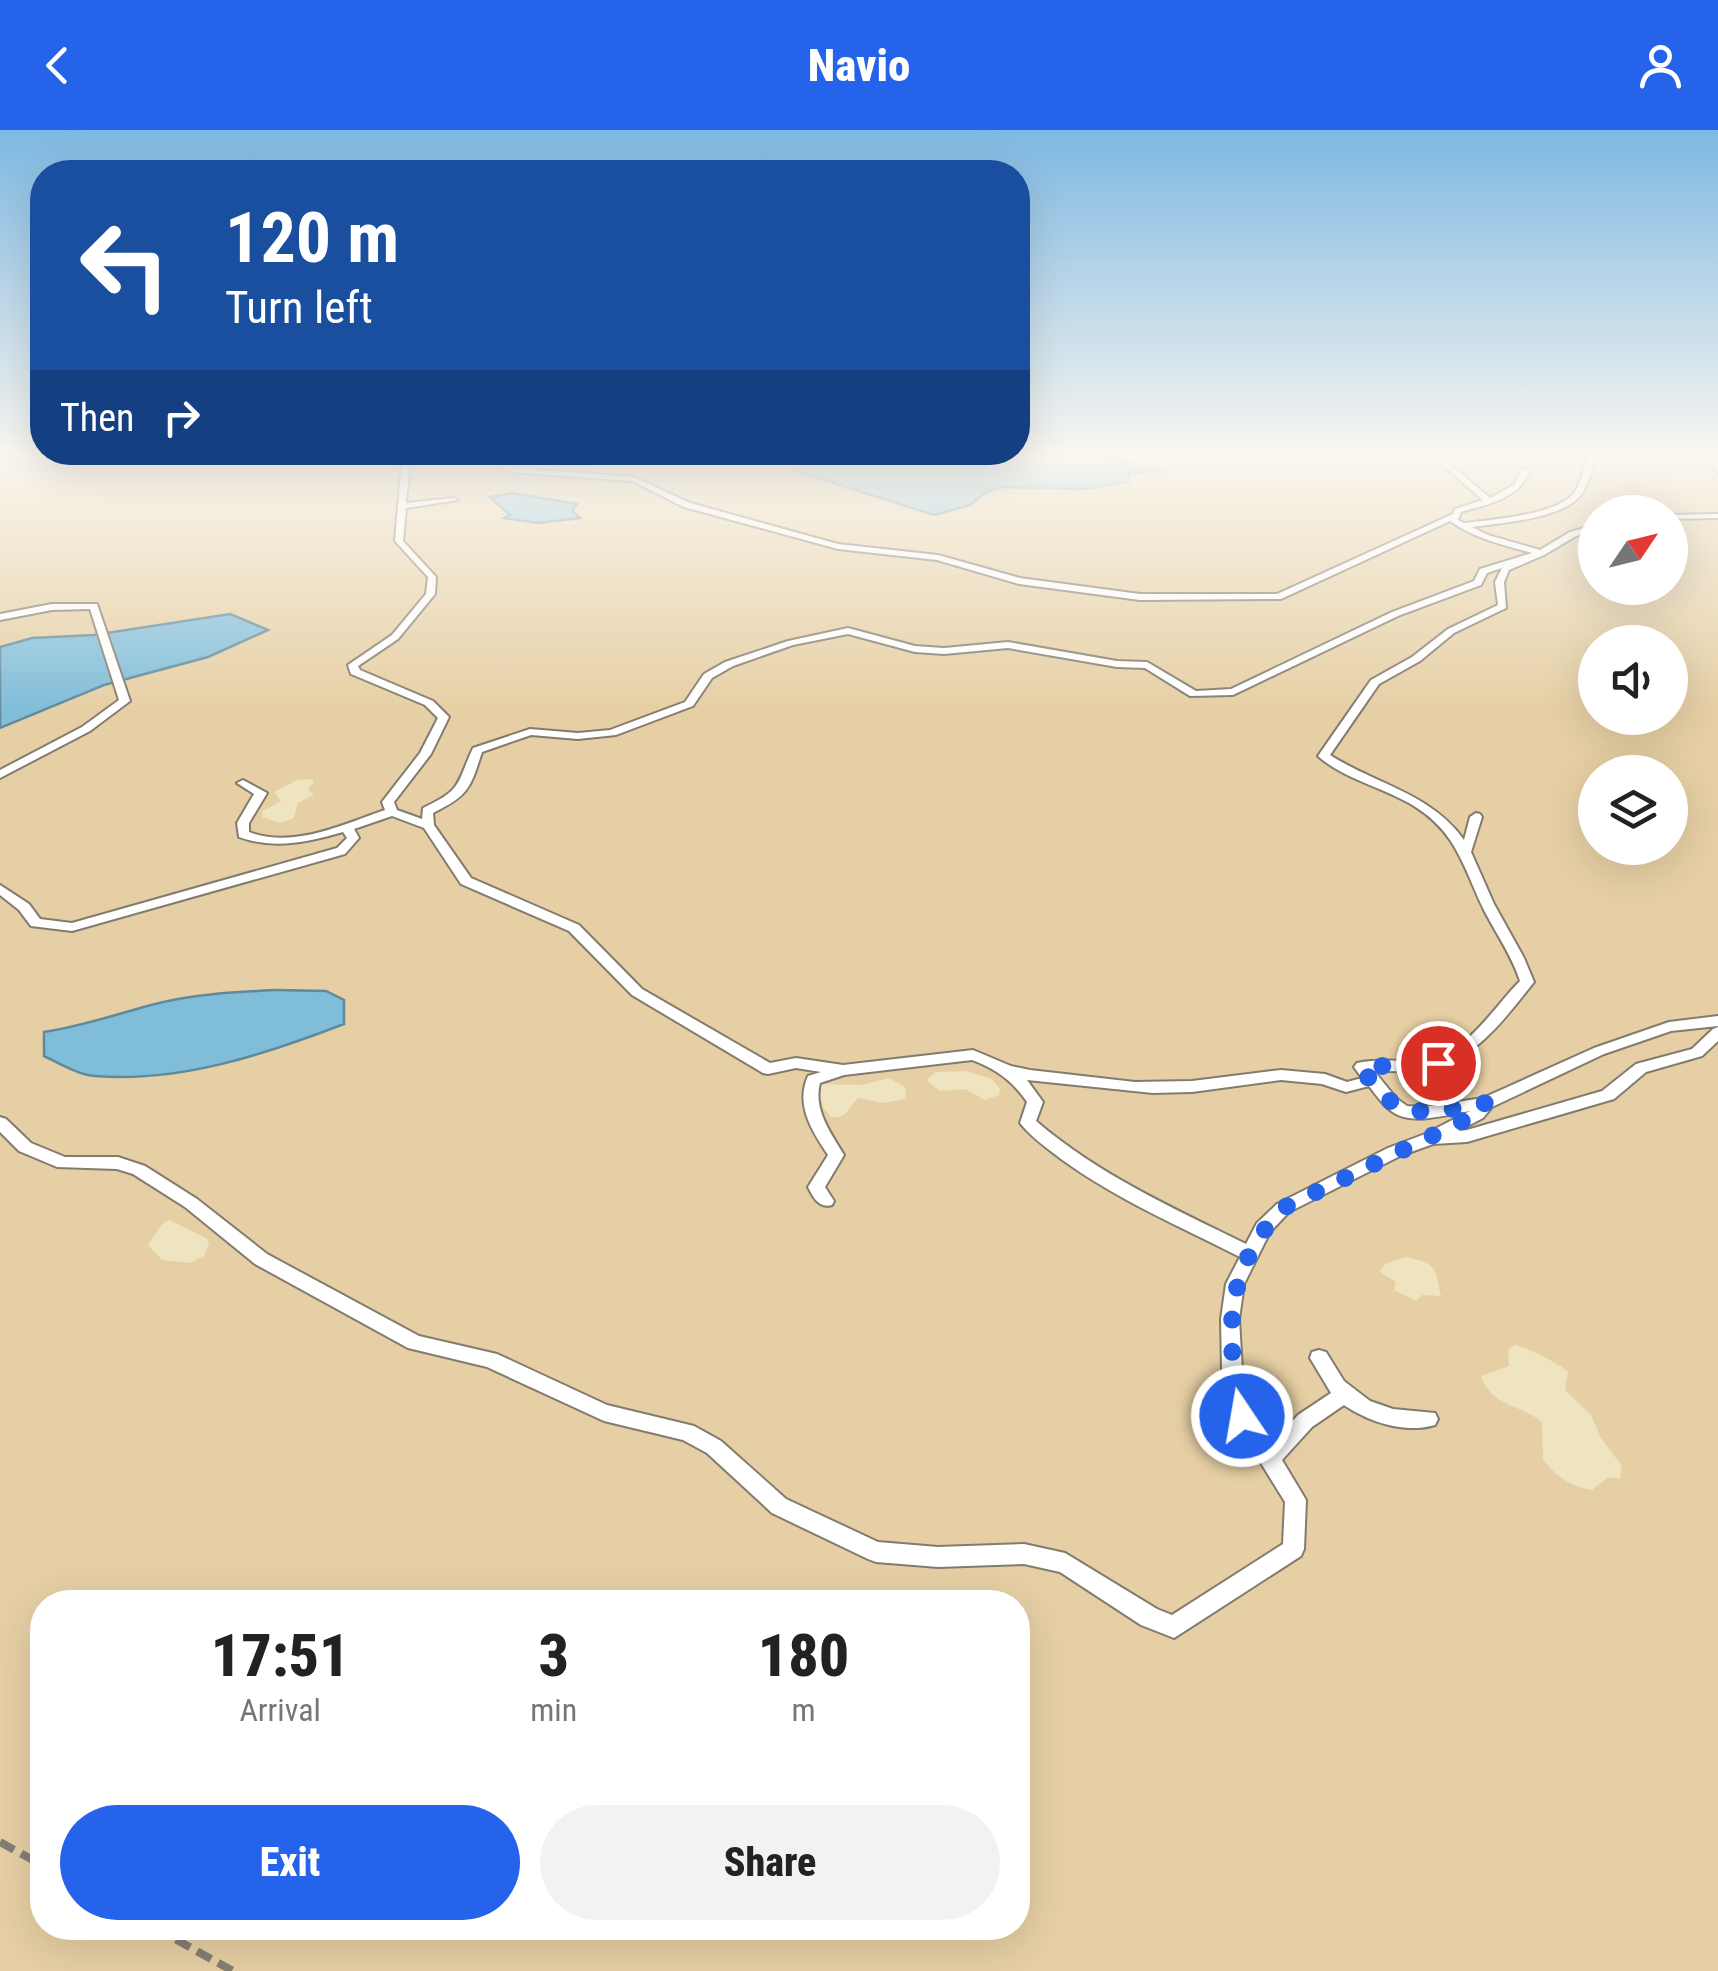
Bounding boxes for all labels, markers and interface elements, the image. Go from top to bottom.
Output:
icon: back [30,38,85,93]
icon: person [1633,38,1688,93]
text: Navio [808,39,910,92]
text: 120 m [225,197,399,279]
icon: left [60,200,190,330]
text: Turn left [225,281,373,334]
icon: right [154,390,209,445]
text: Then [60,396,134,440]
north arrow [1578,495,1688,605]
map controls [1578,495,1688,865]
button: sound [1578,625,1688,735]
button: layers [1578,755,1688,865]
pin [1396,1021,1481,1106]
icon: arrive [1411,1036,1466,1091]
position arrow [1190,1364,1294,1468]
text: 17:51 [211,1620,350,1691]
text: 3 [538,1620,569,1691]
text: 180 [758,1620,849,1691]
text: Arrival [239,1691,321,1729]
text: min [530,1691,577,1729]
text: m [792,1691,816,1729]
button: Exit [60,1805,520,1920]
button: Share [540,1805,1000,1920]

